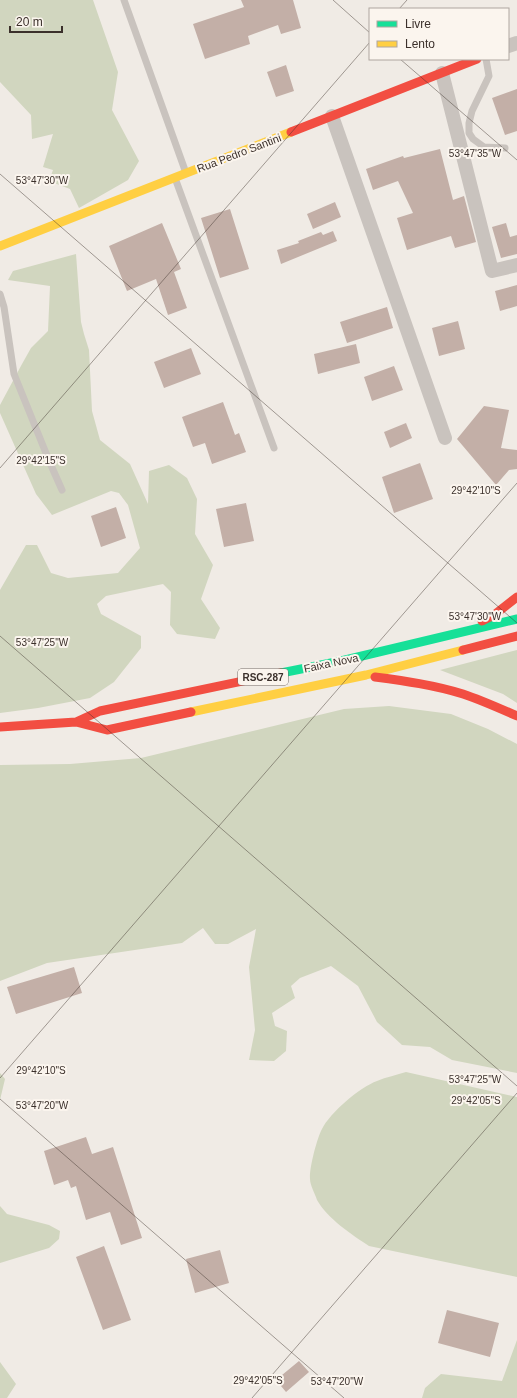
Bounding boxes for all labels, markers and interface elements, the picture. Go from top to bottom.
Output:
scale bar [10,8,62,34]
legend [369,8,509,60]
text: 20 m [16,15,43,29]
text: Livre [405,17,431,31]
text: Lento [405,37,435,51]
street label: Rua Pedro Santini [195,131,283,175]
text: 53°47'35"W [449,148,502,159]
text: 53°47'30"W [16,175,69,186]
text: 29°42'15"S [16,455,66,466]
text: 29°42'10"S [451,485,501,496]
text: 53°47'30"W [449,611,502,622]
text: 53°47'25"W [16,637,69,648]
street label: Faixa Nova [303,651,360,675]
road number: RSC-287 [238,669,288,685]
text: 29°42'10"S [16,1065,66,1076]
text: 53°47'25"W [449,1074,502,1085]
text: 29°42'05"S [451,1095,501,1106]
text: 53°47'20"W [16,1100,69,1111]
text: 29°42'05"S [233,1375,283,1386]
text: 53°47'20"W [311,1376,364,1387]

